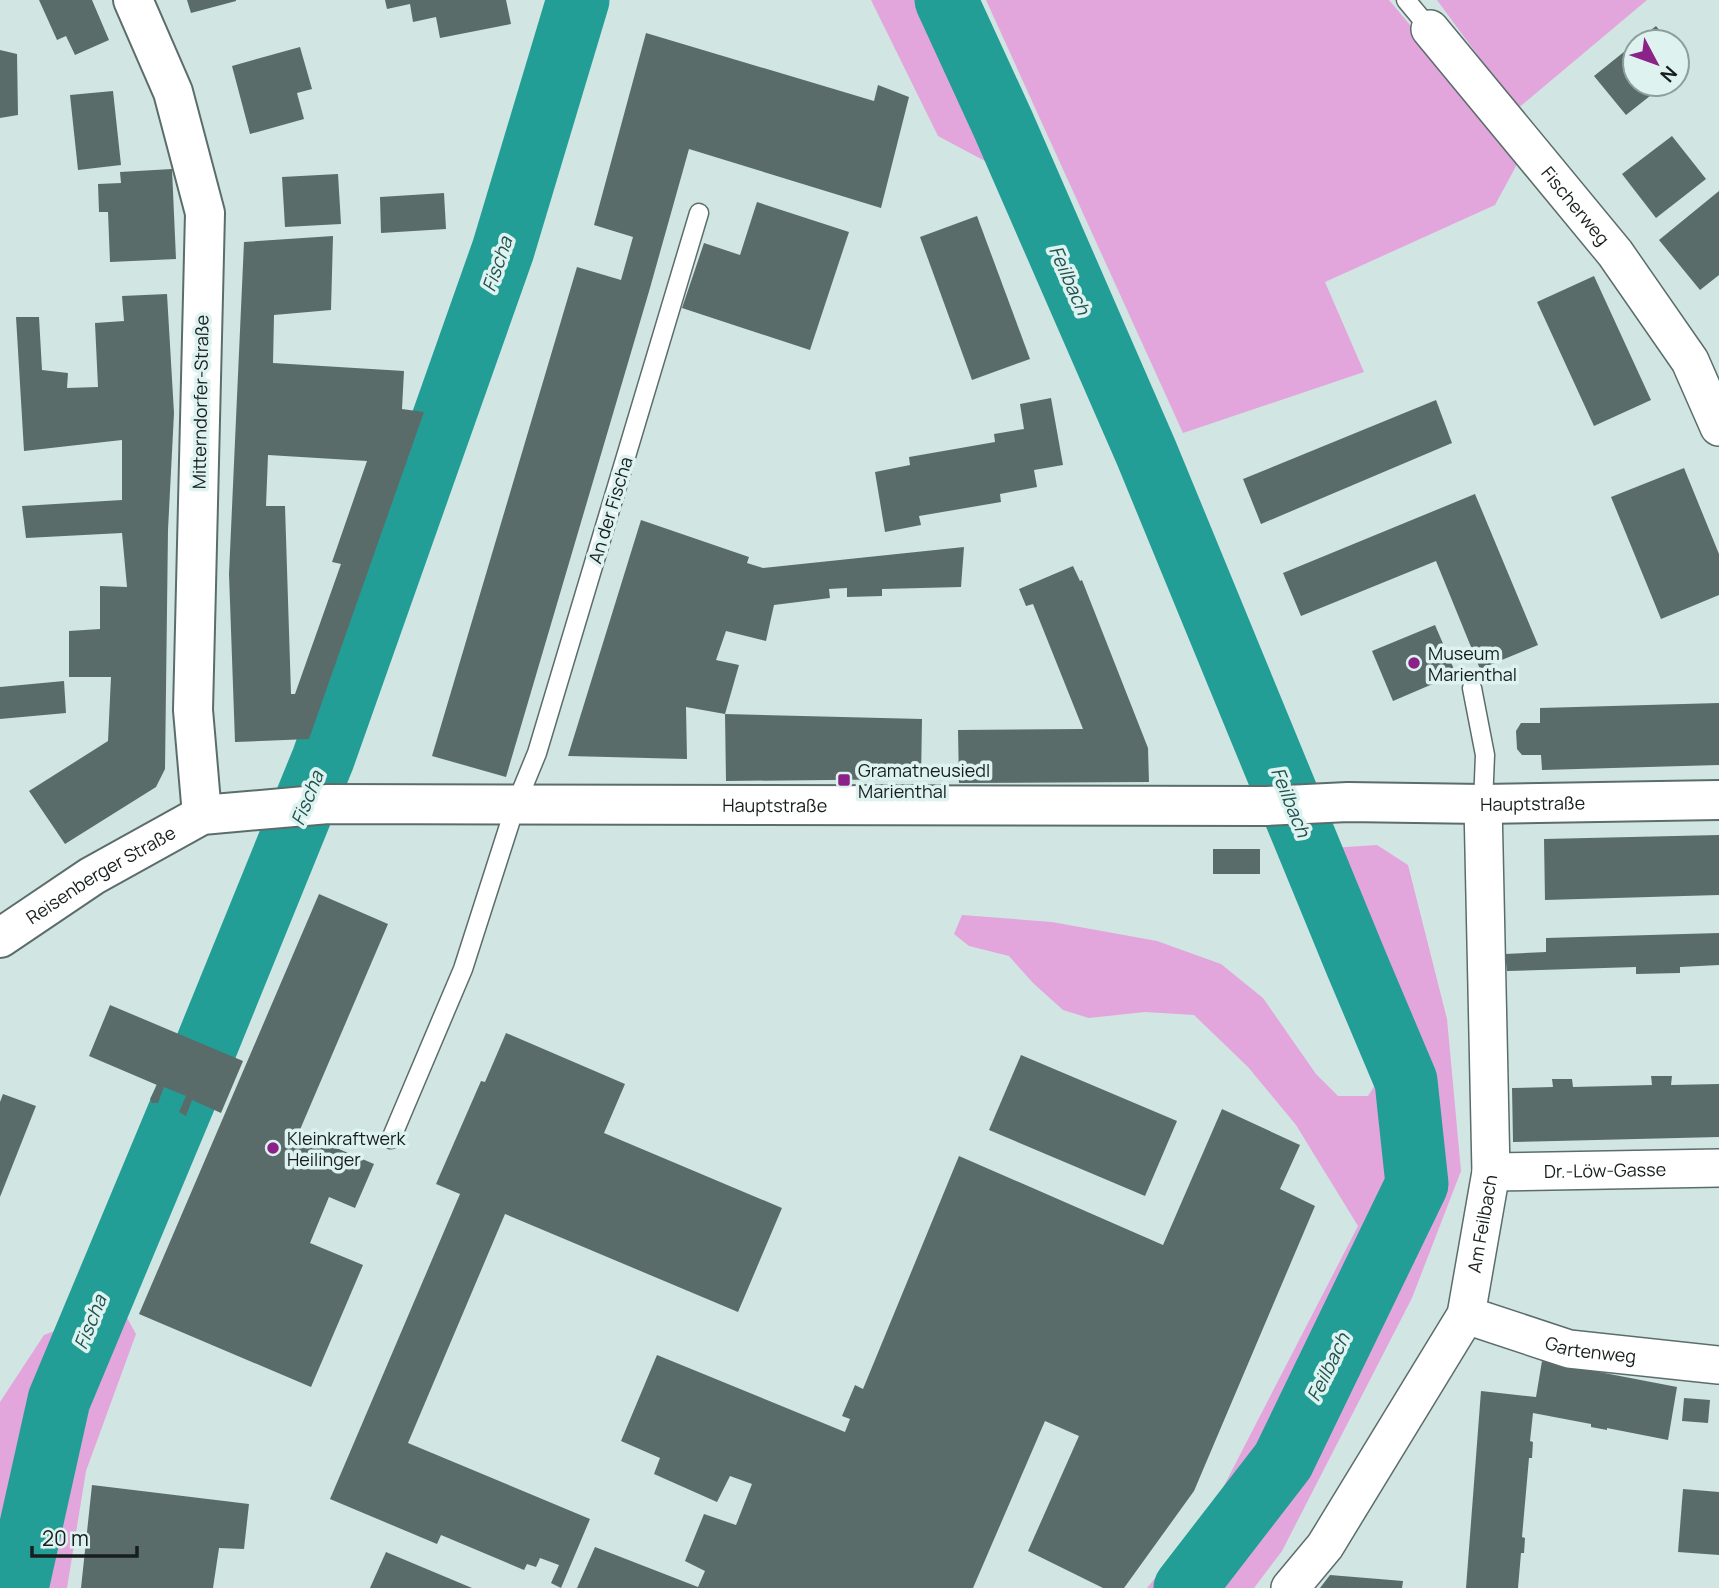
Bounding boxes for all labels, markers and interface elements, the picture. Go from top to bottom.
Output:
north arrow [1621,28,1691,98]
text: N [1655,60,1683,88]
street label: Fischerweg [1536,161,1615,250]
water label: Fischa [476,232,519,295]
water label: Feilbach [1043,241,1097,319]
street label: Mitterndorfer-Straße [186,315,214,489]
street label: An der Fischa [582,454,638,566]
place label: Museum Marienthal [1428,641,1517,686]
marker: Museum Marienthal [1406,655,1422,671]
place label: Gramatneusiedl Marienthal [858,758,990,803]
water label: Feilbach [1265,763,1317,841]
water label: Fischa [284,766,330,829]
marker: Gramatneusiedl Marienthal [836,772,852,788]
street label: Hauptstraße [1480,790,1585,816]
street label: Hauptstraße [722,793,827,817]
street label: Reisenberger Straße [21,820,180,929]
place label: Kleinkraftwerk Heilinger [287,1126,406,1171]
marker: Kleinkraftwerk Heilinger [265,1140,281,1156]
street label: Dr.-Löw-Gasse [1544,1157,1666,1183]
street label: Am Feilbach [1462,1173,1502,1275]
water label: Fischa [67,1290,113,1353]
water label: Feilbach [1300,1328,1356,1405]
street label: Gartenweg [1542,1330,1637,1368]
scale bar [32,1514,136,1558]
text: 20 m [42,1524,89,1552]

